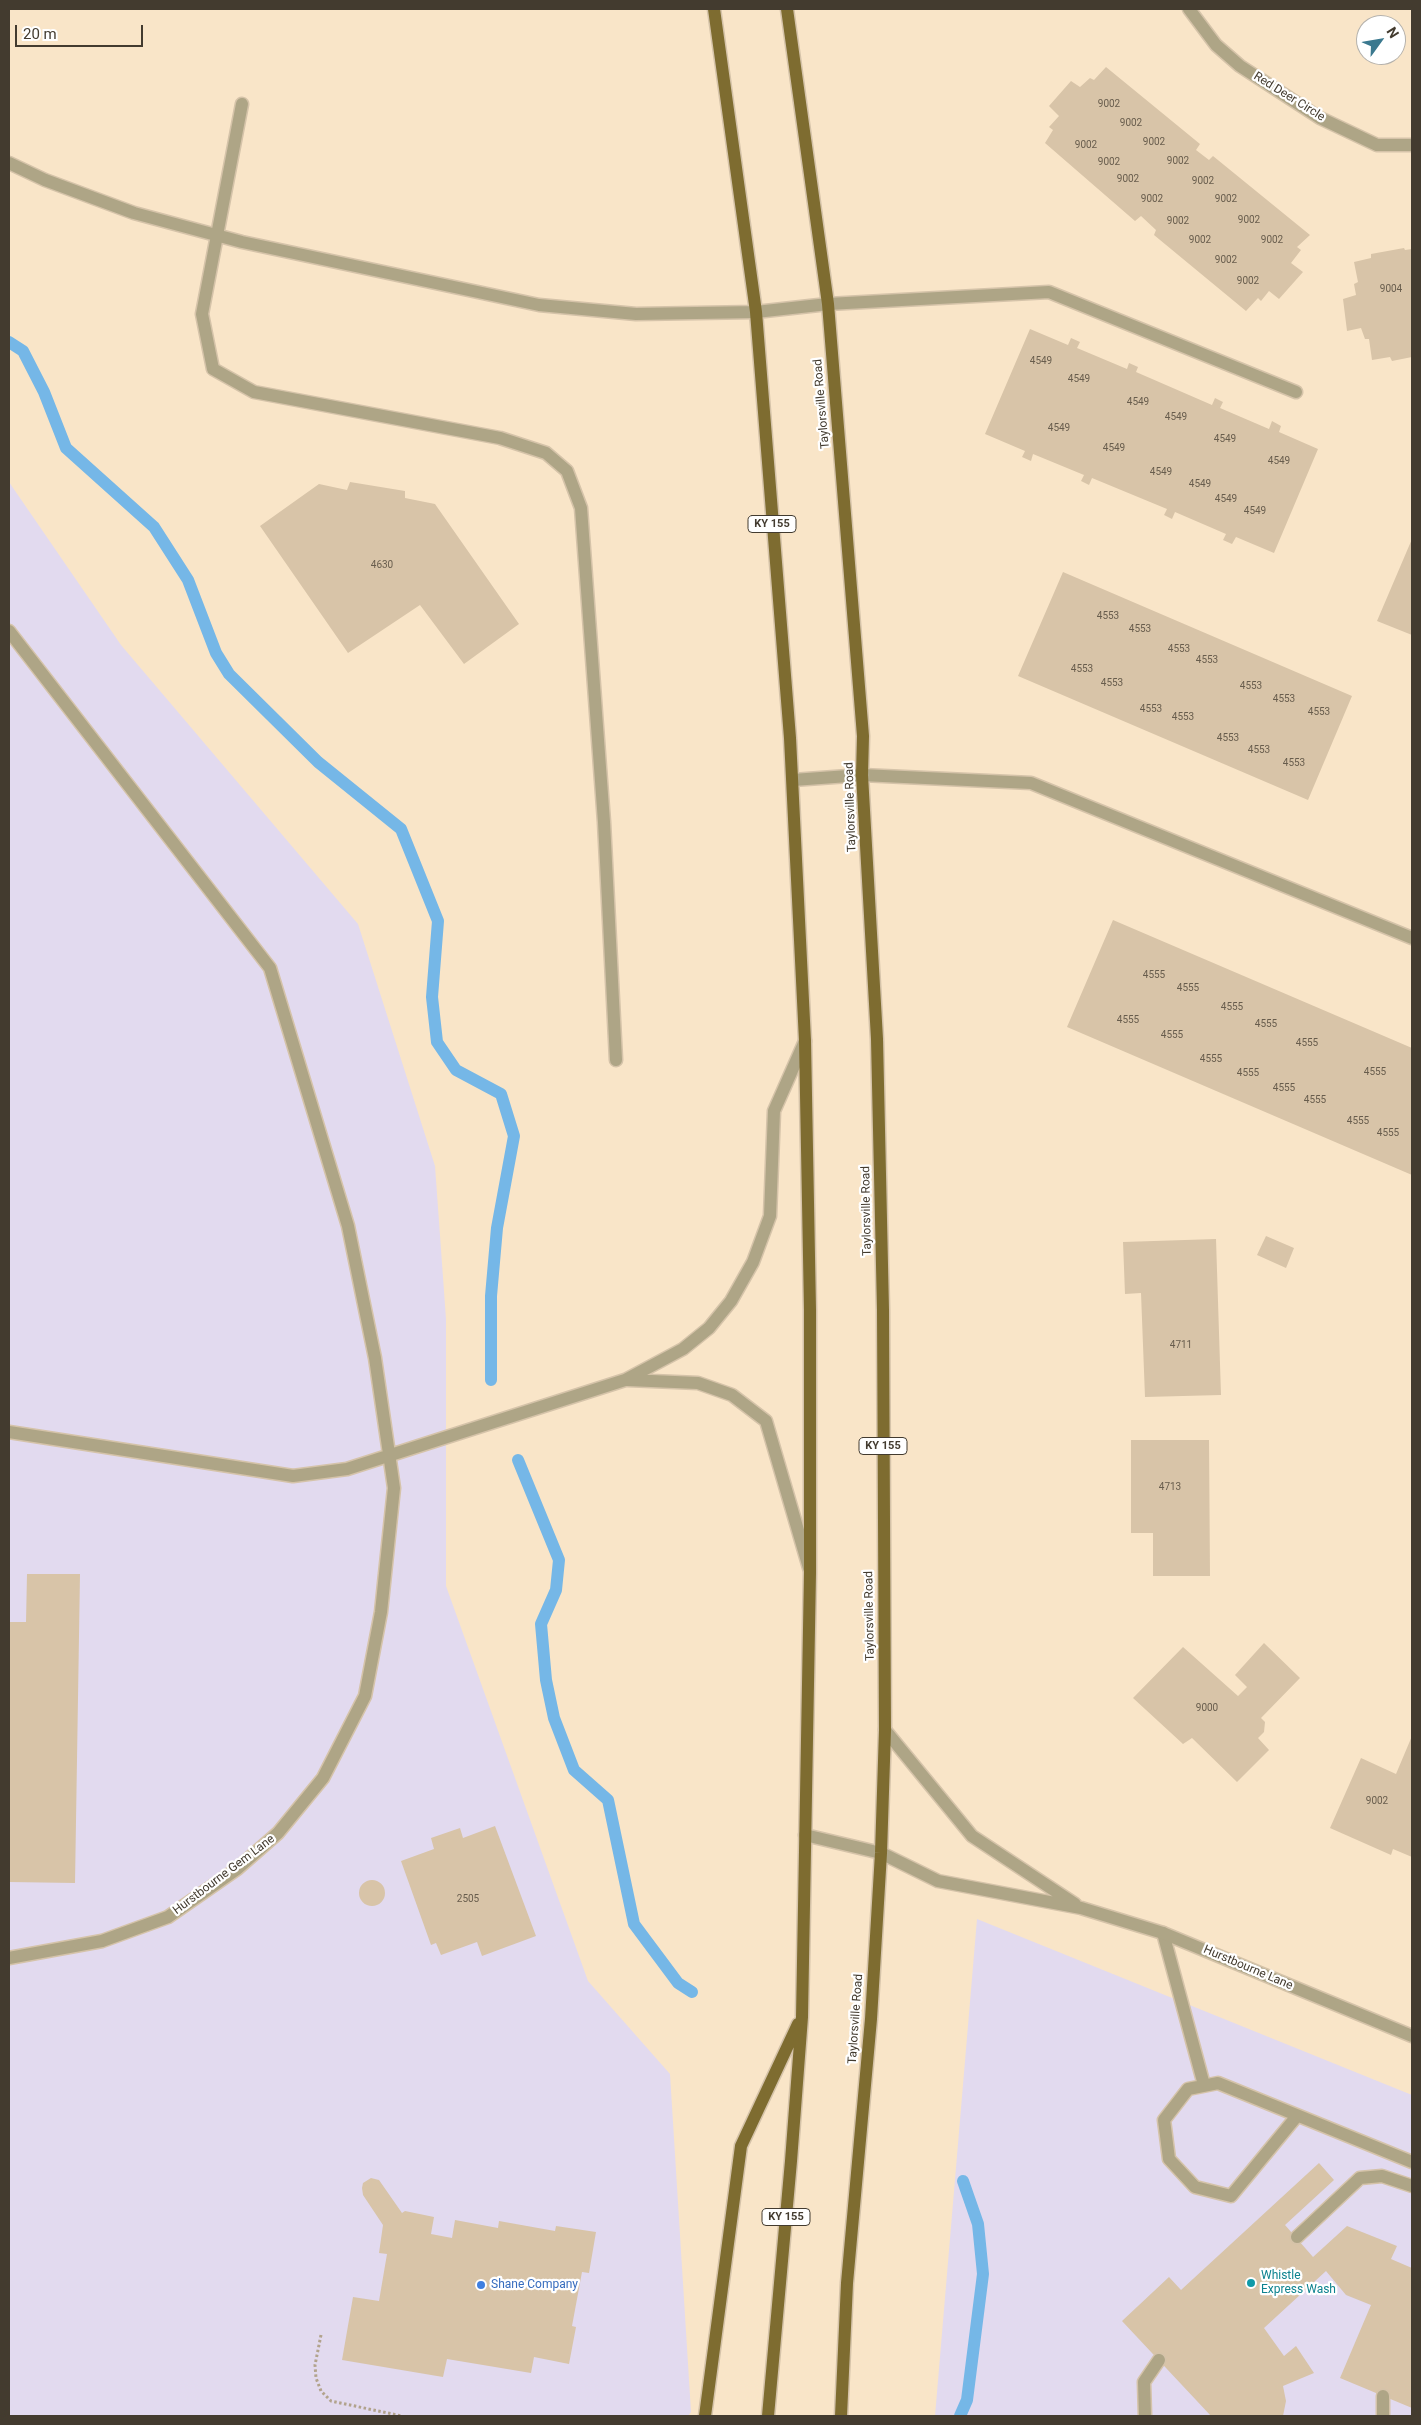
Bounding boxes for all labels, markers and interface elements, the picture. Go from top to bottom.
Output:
scale bar [18,15,145,47]
north arrow [1356,15,1406,65]
text: N [1383,24,1402,41]
text: 20 m [23,25,57,43]
street label: Red Deer Circle [1251,69,1327,125]
house number: 9002 [1098,98,1120,110]
house number: 9002 [1120,117,1142,129]
house number: 9002 [1143,136,1165,148]
house number: 9002 [1075,139,1097,151]
house number: 9002 [1167,155,1189,167]
house number: 9002 [1098,156,1120,168]
house number: 9002 [1117,173,1139,185]
house number: 9002 [1192,175,1214,187]
house number: 9002 [1141,193,1163,205]
house number: 9002 [1215,193,1237,205]
house number: 9002 [1238,214,1260,226]
house number: 9002 [1167,215,1189,227]
house number: 9002 [1189,234,1211,246]
house number: 9002 [1261,234,1283,246]
house number: 9002 [1215,254,1237,266]
house number: 9002 [1237,275,1259,287]
house number: 9004 [1380,283,1402,295]
house number: 4549 [1030,355,1052,367]
street label: Taylorsville Road [811,359,833,449]
house number: 4549 [1068,373,1090,385]
house number: 4549 [1127,396,1149,408]
house number: 4549 [1165,411,1187,423]
house number: 4549 [1048,422,1070,434]
house number: 4549 [1214,433,1236,445]
house number: 4549 [1103,442,1125,454]
house number: 4549 [1268,455,1290,467]
house number: 4549 [1150,466,1172,478]
house number: 4549 [1189,478,1211,490]
house number: 4549 [1215,493,1237,505]
house number: 4549 [1244,505,1266,517]
road number: KY 155 [748,516,796,532]
house number: 4630 [371,559,393,571]
house number: 4553 [1097,610,1119,622]
house number: 4553 [1129,623,1151,635]
house number: 4553 [1168,643,1190,655]
house number: 4553 [1196,654,1218,666]
house number: 4553 [1071,663,1093,675]
house number: 4553 [1101,677,1123,689]
house number: 4553 [1240,680,1262,692]
house number: 4553 [1273,693,1295,705]
house number: 4553 [1140,703,1162,715]
house number: 4553 [1308,706,1330,718]
house number: 4553 [1172,711,1194,723]
house number: 4553 [1217,732,1239,744]
house number: 4553 [1248,744,1270,756]
house number: 4553 [1283,757,1305,769]
street label: Taylorsville Road [842,762,860,852]
house number: 4555 [1143,969,1165,981]
house number: 4555 [1177,982,1199,994]
house number: 4555 [1221,1001,1243,1013]
house number: 4555 [1117,1014,1139,1026]
house number: 4555 [1255,1018,1277,1030]
house number: 4555 [1161,1029,1183,1041]
house number: 4555 [1296,1037,1318,1049]
house number: 4555 [1200,1053,1222,1065]
house number: 4555 [1364,1066,1386,1078]
house number: 4555 [1237,1067,1259,1079]
house number: 4555 [1273,1082,1295,1094]
house number: 4555 [1304,1094,1326,1106]
house number: 4555 [1347,1115,1369,1127]
house number: 4555 [1377,1127,1399,1139]
street label: Taylorsville Road [859,1166,875,1256]
house number: 4711 [1170,1339,1192,1351]
road number: KY 155 [859,1438,907,1454]
house number: 4713 [1159,1481,1181,1493]
street label: Taylorsville Road [862,1571,878,1661]
house number: 9000 [1196,1702,1218,1714]
house number: 9002 [1366,1795,1388,1807]
street label: Hurstbourne Gem Lane [170,1832,278,1918]
house number: 2505 [457,1893,479,1905]
street label: Hurstbourne Lane [1201,1943,1295,1993]
street label: Taylorsville Road [846,1974,866,2064]
road number: KY 155 [762,2208,810,2226]
place label: Whistle Express Wash [1261,2269,1336,2297]
marker: Whistle Express Wash [1245,2277,1257,2289]
place label: Shane Company [491,2278,578,2292]
marker: Shane Company [475,2279,487,2291]

